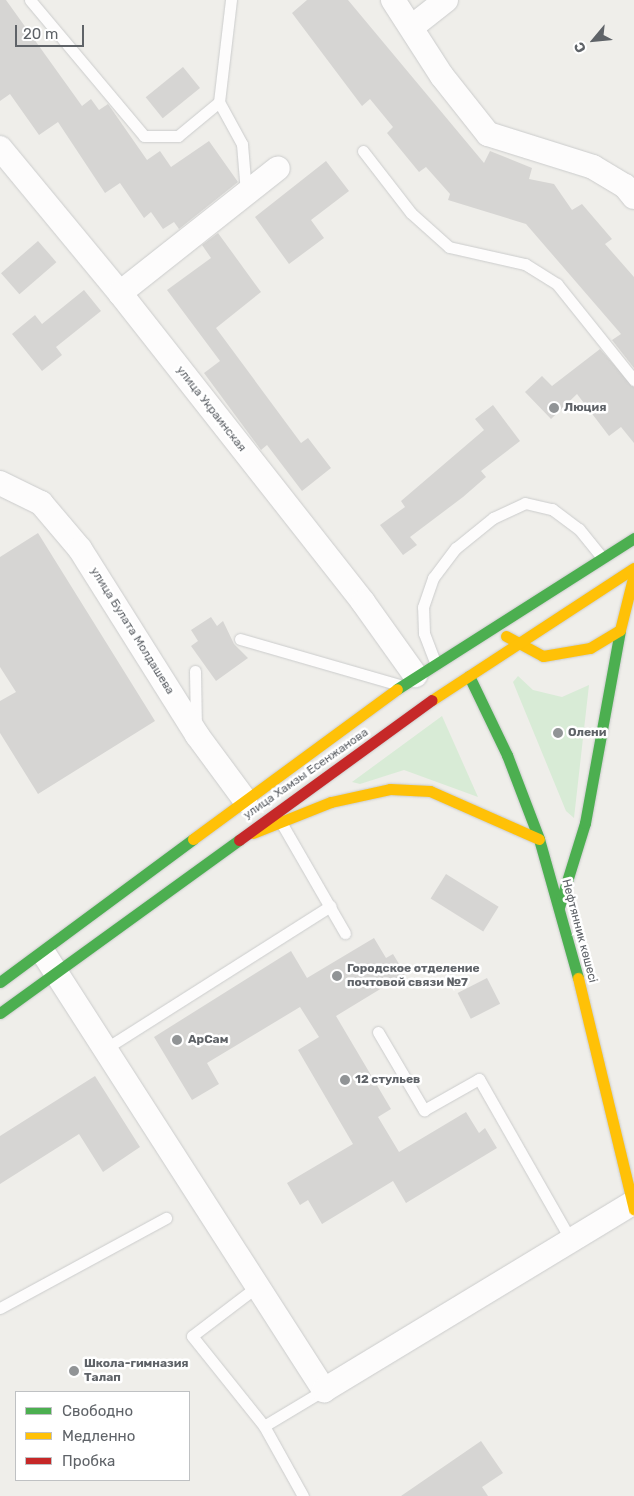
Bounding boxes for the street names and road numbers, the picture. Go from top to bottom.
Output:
street label: улица Украинская [173,363,249,455]
street label: улица Булата Молдашева [87,565,177,697]
street label: улица Хамзы Есенжанова [241,725,371,823]
street label: Нефтянник көшесі [558,878,600,984]

